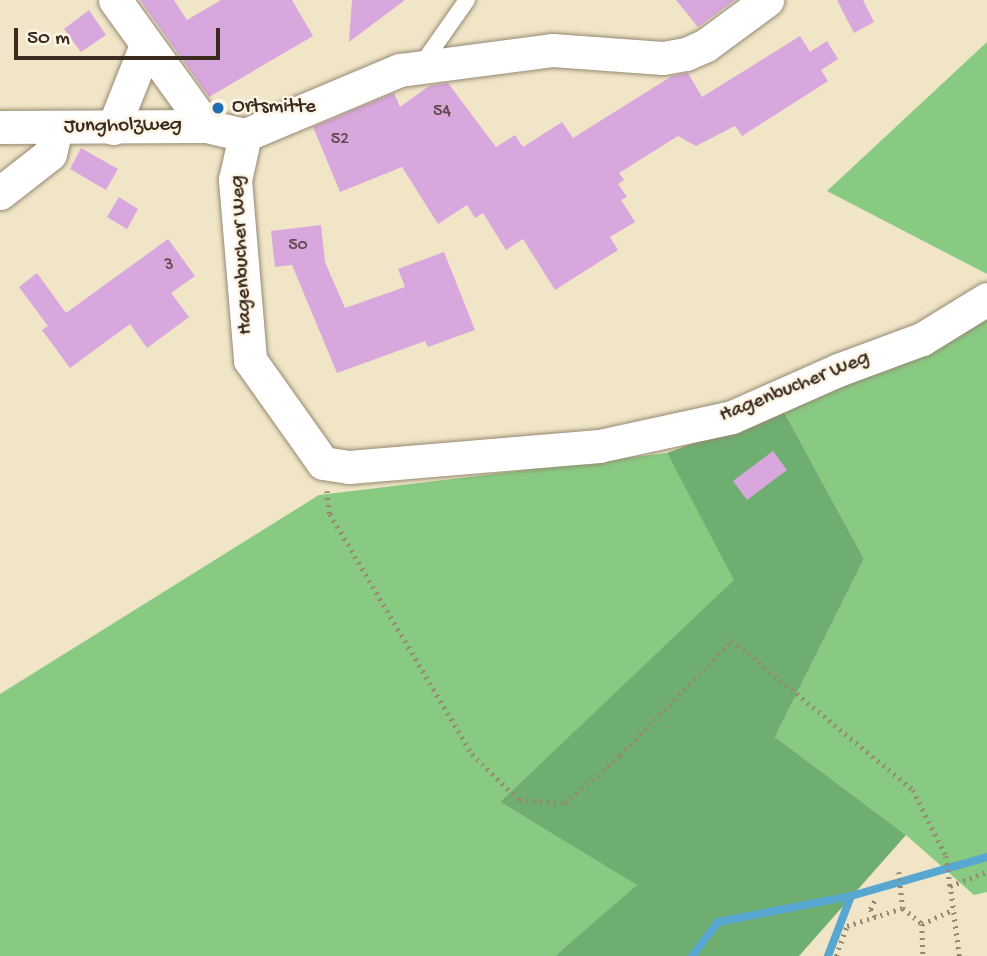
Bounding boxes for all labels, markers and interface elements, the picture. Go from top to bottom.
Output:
scale bar [18,14,224,58]
text: 50 m [27,27,70,52]
place label: Ortsmitte [232,95,316,121]
marker: Ortsmitte [210,100,226,116]
house number: 54 [433,101,451,123]
street label: Jungholzweg [64,113,182,141]
house number: 52 [331,129,349,151]
street label: Hagenbucher Weg [226,175,260,335]
house number: 50 [288,235,308,257]
house number: 3 [164,255,174,277]
street label: Hagenbucher Weg [716,346,874,430]

